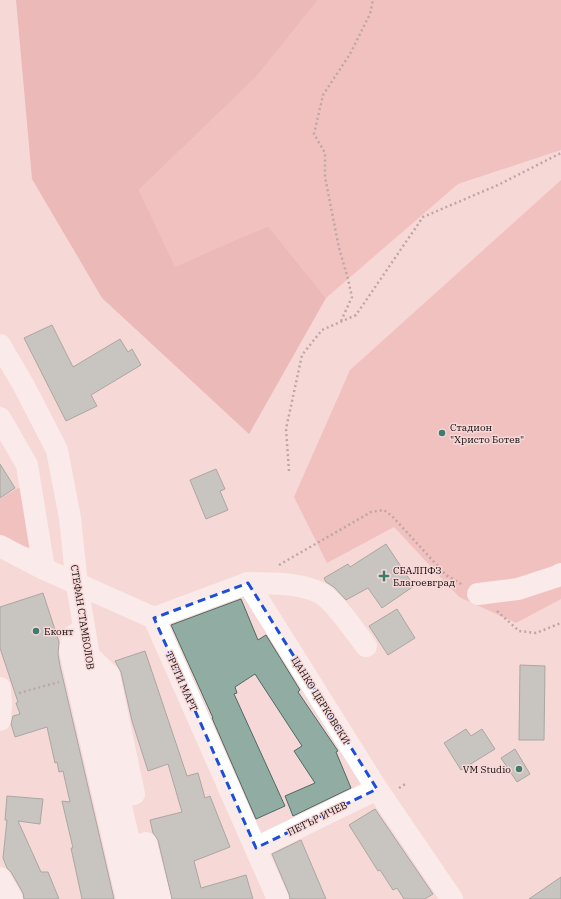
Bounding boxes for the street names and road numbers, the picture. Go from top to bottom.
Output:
street label: СТЕФАН СТАМБОЛОВ [68,564,97,671]
street label: ТРЕТИ МАРТ [163,649,201,714]
street label: ЦАНКО ЦЕРКОВСКИ [288,654,353,747]
street label: ПЕТЪР ИЧЕВ [285,798,350,839]

